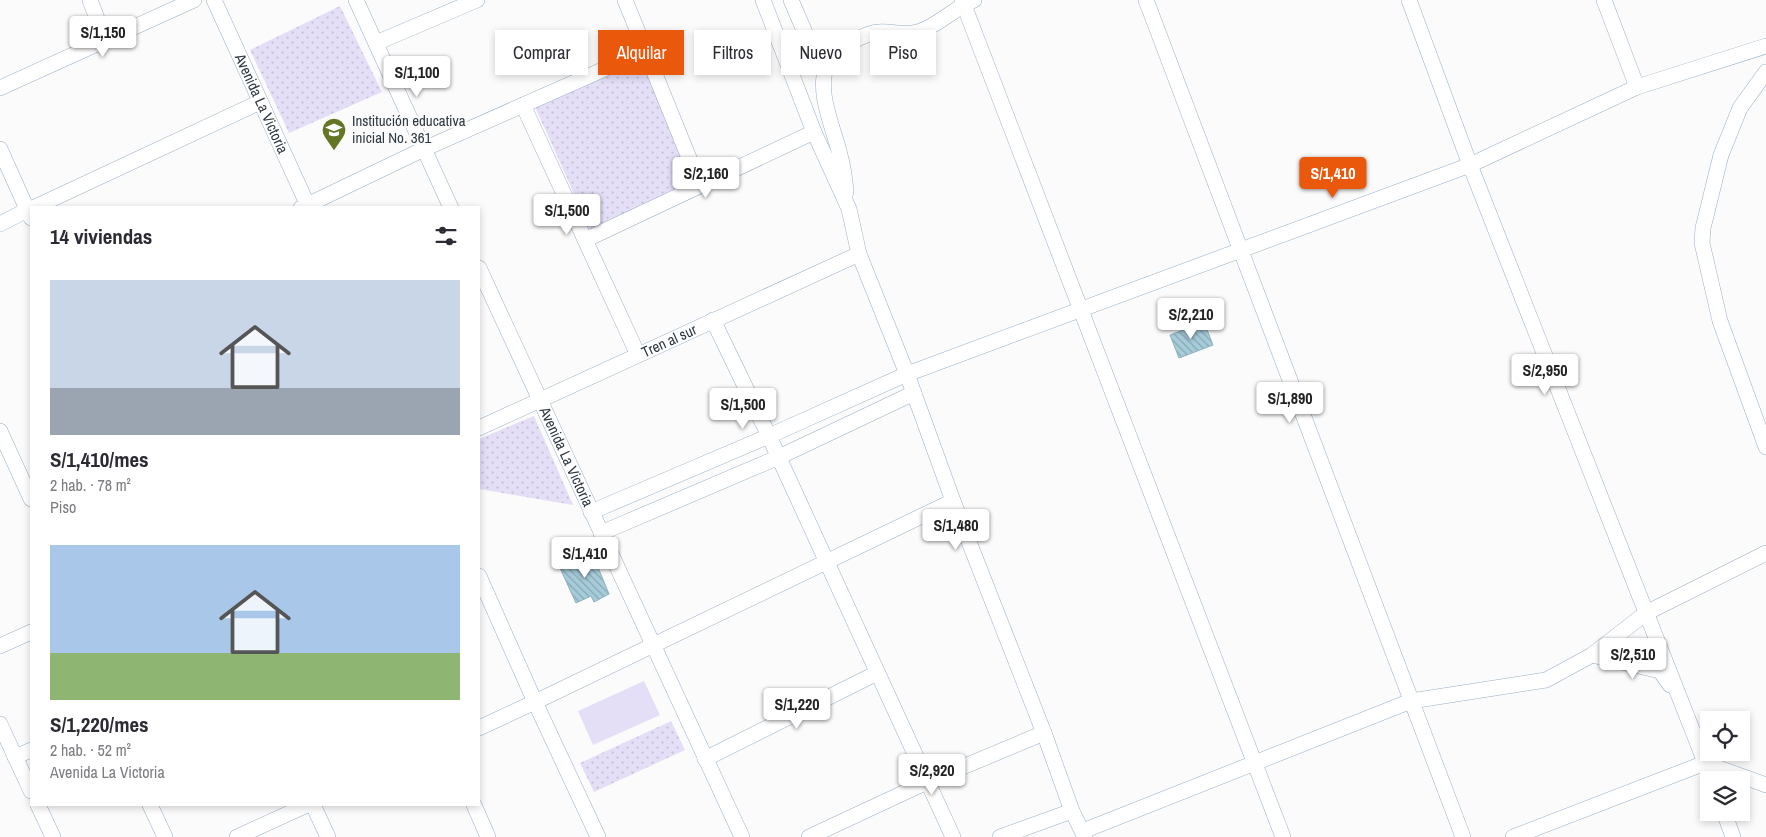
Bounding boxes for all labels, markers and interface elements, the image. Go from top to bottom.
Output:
pin: S/1,150 [57,15,149,58]
text: S/1,150 [80,21,126,43]
chip: Comprar [495,30,588,75]
chip: Alquilar [598,30,684,75]
chip: Filtros [694,30,771,75]
chip: Nuevo [781,30,860,75]
chip: Piso [870,30,936,75]
street label: Avenida La Victoria [229,49,294,157]
pin: S/1,100 [371,56,463,98]
text: S/1,100 [394,61,440,83]
place label: Institución educativa inicial No. 361 [352,110,466,148]
school or university icon: Institución educativa inicial No. 361 [321,117,347,151]
pin: S/2,160 [660,156,752,199]
pin: S/1,410 [1287,156,1379,199]
text: S/2,160 [683,162,729,184]
text: S/1,410 [1310,162,1356,184]
pin: S/1,500 [521,194,613,236]
text: S/1,500 [544,199,590,221]
text: 14 viviendas [50,222,152,251]
icon: filters [432,222,460,250]
pin: S/2,210 [1145,298,1237,340]
text: S/2,210 [1168,303,1214,325]
icon: home [210,312,300,402]
street label: Tren al sur [638,319,700,362]
pin: S/2,950 [1499,354,1591,396]
text: S/2,950 [1522,359,1568,381]
pin: S/1,890 [1244,382,1336,424]
text: S/1,890 [1267,387,1313,409]
pin: S/1,500 [697,388,789,430]
text: S/1,500 [720,393,766,415]
street label: Avenida La Victoria [534,402,599,510]
text: S/1,410/mes [50,445,149,474]
text: 2 hab. · 78 m² [50,474,131,496]
text: Piso [50,496,76,518]
pin: S/1,480 [910,508,1002,551]
text: S/1,480 [933,514,979,536]
pin: S/1,410 [539,536,631,579]
text: S/1,410 [562,542,608,564]
icon: home [210,577,300,667]
pin: S/2,510 [1587,638,1679,680]
text: S/2,510 [1610,643,1656,665]
pin: S/1,220 [751,688,843,730]
text: S/1,220 [774,693,820,715]
text: S/1,220/mes [50,710,149,739]
map controls [1700,711,1750,821]
button: locate [1700,711,1750,761]
text: 2 hab. · 52 m² [50,739,131,761]
pin: S/2,920 [886,754,978,796]
text: S/2,920 [909,759,955,781]
text: Avenida La Victoria [50,761,165,783]
button: layers [1700,771,1750,821]

